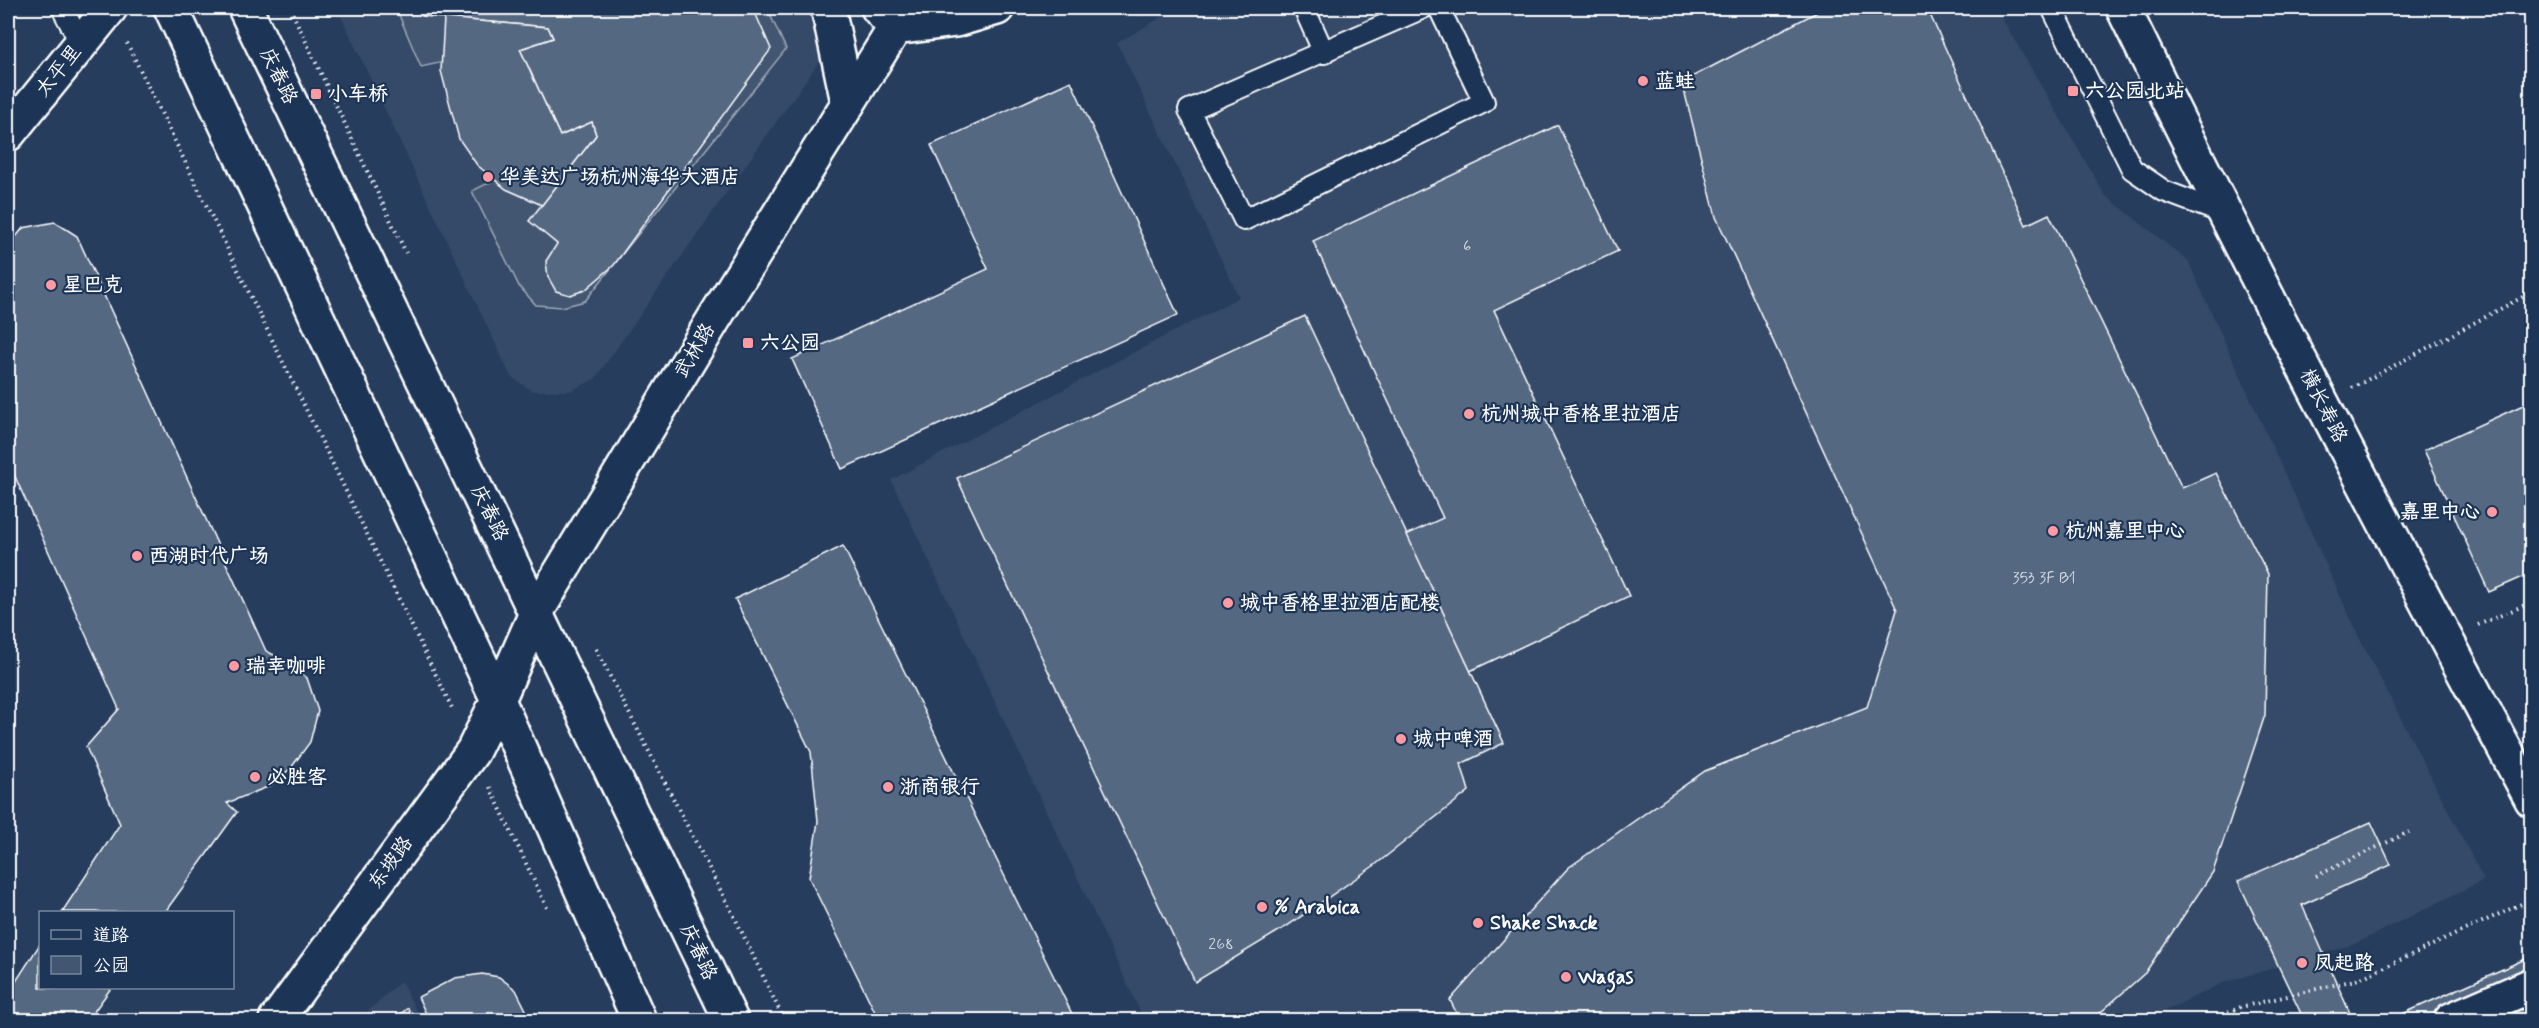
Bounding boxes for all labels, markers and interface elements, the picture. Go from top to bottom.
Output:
street label: 太平里 [30,39,88,103]
street label: 庆春路 [253,43,304,110]
place label: 蓝蛙 [1655,68,1695,95]
marker: 蓝蛙 [1636,74,1650,88]
place label: 六公园北站 [2085,78,2185,105]
place label: 小车桥 [328,81,388,108]
marker: 六公园北站 [2066,84,2080,98]
marker: 小车桥 [309,87,323,101]
place label: 华美达广场杭州海华大酒店 [500,164,740,191]
marker: 华美达广场杭州海华大酒店 [481,170,495,184]
house number: 6 [1463,236,1471,257]
place label: 星巴克 [63,272,123,299]
marker: 星巴克 [44,278,58,292]
street label: 武林路 [668,317,723,384]
place label: 六公园 [760,330,820,357]
marker: 六公园 [741,336,755,350]
street label: 横长寿路 [2293,364,2354,449]
place label: 杭州城中香格里拉酒店 [1481,401,1681,428]
marker: 杭州城中香格里拉酒店 [1462,407,1476,421]
street label: 庆春路 [464,480,515,547]
place label: 嘉里中心 [2400,499,2480,526]
marker: 嘉里中心 [2485,505,2499,519]
place label: 杭州嘉里中心 [2065,518,2185,545]
marker: 杭州嘉里中心 [2046,524,2060,538]
place label: 西湖时代广场 [149,543,269,570]
marker: 西湖时代广场 [130,549,144,563]
house number: 353 3F B1 [2012,568,2076,589]
place label: 城中香格里拉酒店配楼 [1240,590,1440,617]
marker: 城中香格里拉酒店配楼 [1221,596,1235,610]
place label: 瑞幸咖啡 [246,653,326,680]
marker: 瑞幸咖啡 [227,659,241,673]
place label: 城中啤酒 [1413,726,1493,753]
marker: 城中啤酒 [1394,732,1408,746]
place label: 必胜客 [267,764,327,791]
marker: 必胜客 [248,770,262,784]
place label: 浙商银行 [900,774,980,801]
marker: 浙商银行 [881,780,895,794]
street label: 东坡路 [362,830,420,895]
place label: % Arabica [1274,894,1360,921]
marker: % Arabica [1255,900,1269,914]
place label: Shake Shack [1490,910,1598,937]
legend [39,911,234,989]
marker: Shake Shack [1471,916,1485,930]
street label: 庆春路 [673,919,723,986]
text: 道路 [93,924,129,948]
house number: 268 [1208,934,1234,955]
place label: 凤起路 [2314,950,2374,977]
text: 公园 [93,954,129,978]
marker: 凤起路 [2295,956,2309,970]
place label: Wagas [1577,964,1634,993]
marker: Wagas [1559,970,1573,984]

